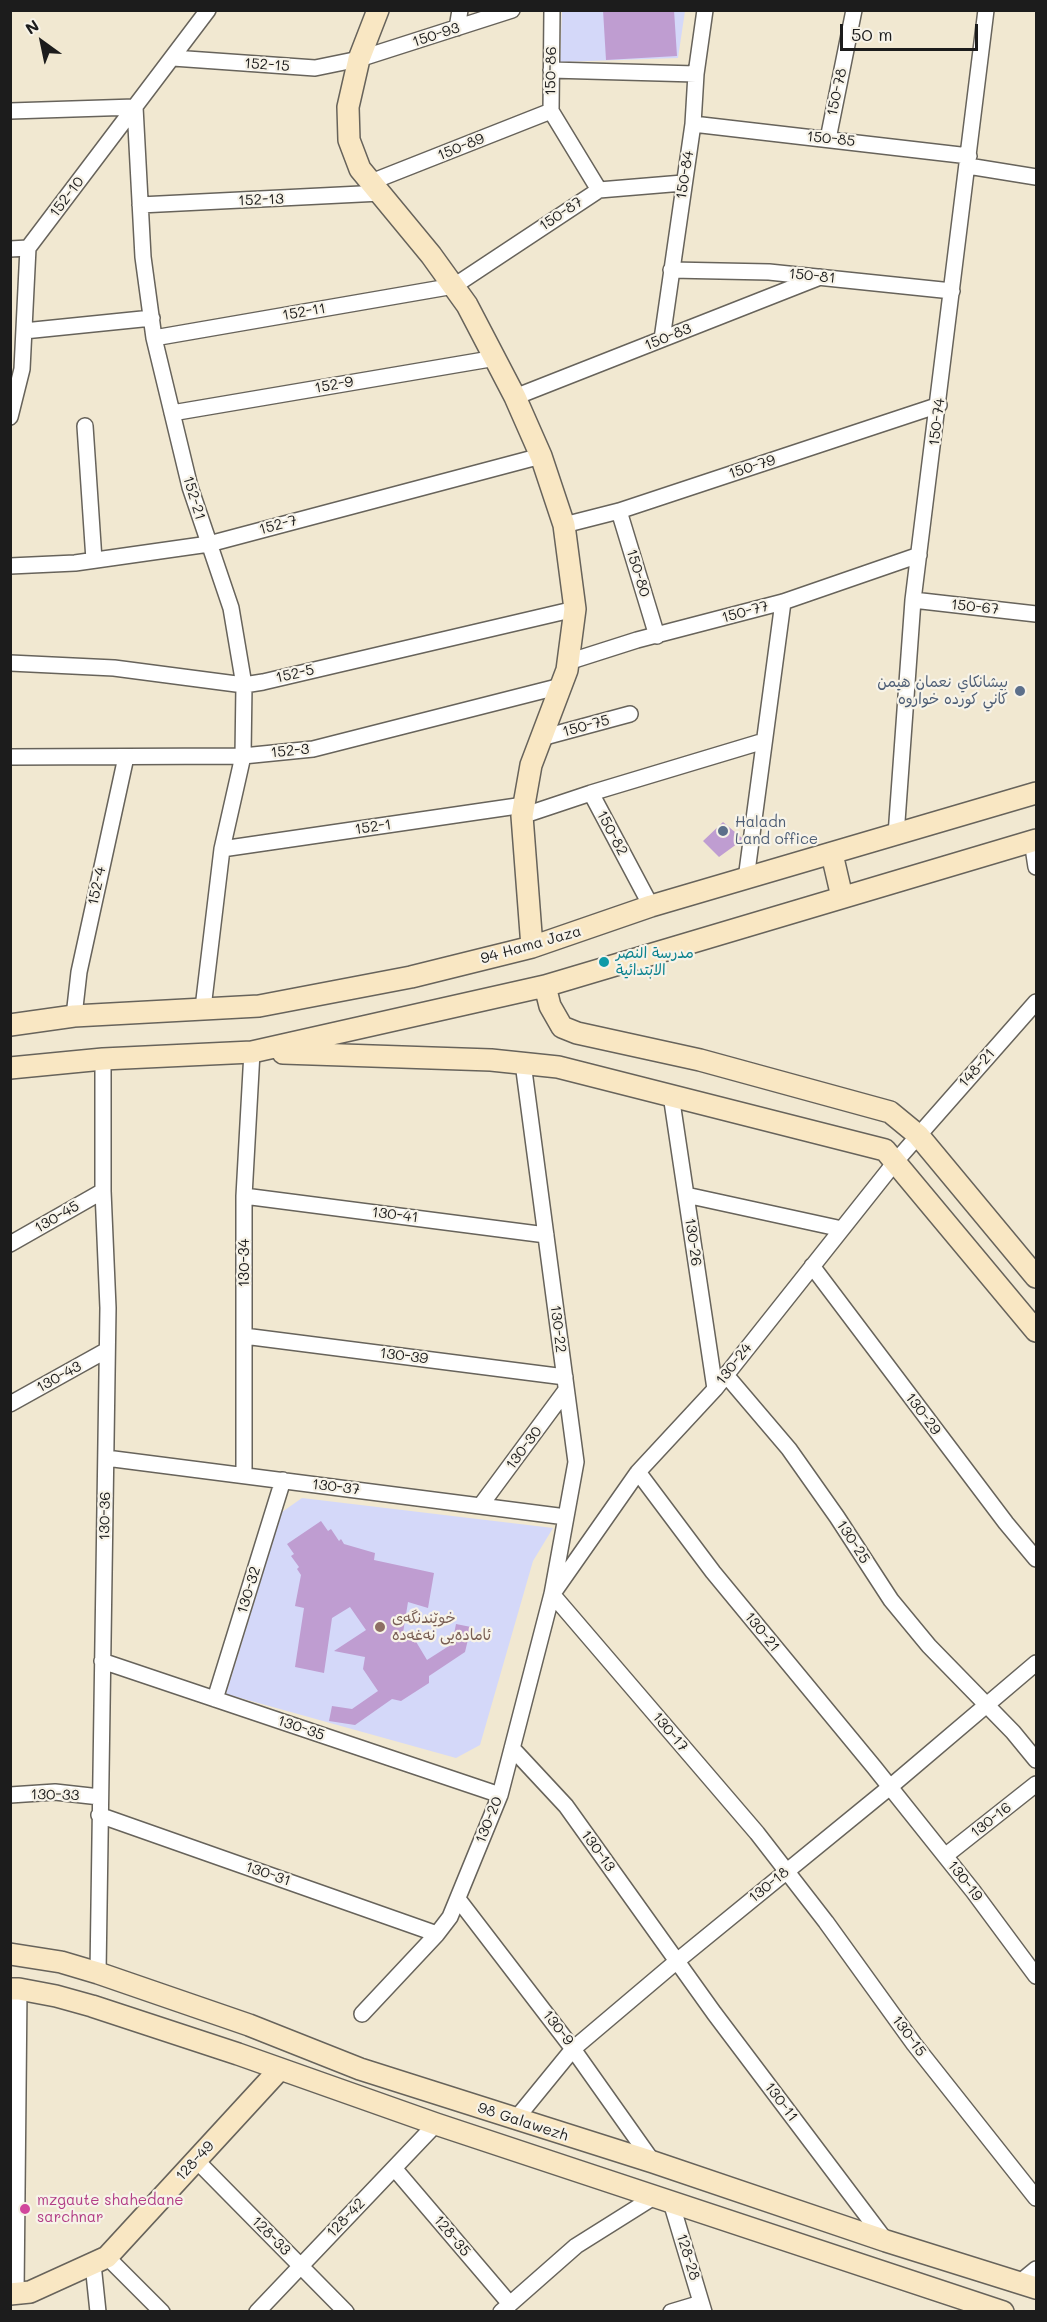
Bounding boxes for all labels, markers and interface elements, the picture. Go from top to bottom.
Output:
north arrow [12,12,72,72]
scale bar [843,12,981,50]
text: N [21,14,43,39]
street label: 150-93 [410,19,462,51]
text: 50 m [851,22,893,46]
street label: 150-86 [542,46,560,96]
street label: 152-15 [244,54,290,76]
street label: 150-78 [823,66,851,118]
street label: 150-85 [806,127,856,151]
street label: 150-89 [435,129,487,165]
street label: 150-84 [672,149,698,201]
street label: 152-10 [46,173,88,221]
street label: 152-13 [238,190,284,210]
street label: 150-87 [536,193,586,235]
street label: 150-81 [788,265,836,287]
street label: 152-11 [281,299,327,325]
street label: 150-83 [642,319,694,355]
street label: 152-9 [313,373,355,397]
street label: 150-74 [925,397,949,447]
street label: 150-79 [726,451,778,483]
street label: 152-21 [179,474,209,522]
street label: 152-7 [257,511,299,539]
street label: 150-80 [622,547,654,599]
street label: 150-67 [950,596,1000,618]
street label: 150-77 [720,597,770,627]
street label: 152-5 [274,661,316,687]
place label: بيشانكاي نعمان هيمن كاني كورده خواروه [877,673,1008,708]
marker: بيشانكاي نعمان هيمن كاني كورده خواروه [1013,684,1027,698]
street label: 150-75 [560,711,612,741]
street label: 152-3 [270,740,310,762]
street label: 150-82 [593,807,631,859]
place label: Haladn Land office [735,813,818,848]
street label: 152-1 [354,816,392,838]
marker: Haladn Land office [716,824,730,838]
street label: 152-4 [84,865,110,907]
street label: 94 Hama Jaza [479,922,583,968]
place label: مدرسة النصر الابتدائية [616,944,694,979]
marker: مدرسة النصر الابتدائية [597,955,611,969]
street label: 148-21 [955,1045,999,1091]
street label: 130-45 [31,1197,83,1237]
street label: 130-41 [371,1203,419,1227]
street label: 130-26 [681,1217,705,1267]
street label: 130-34 [235,1239,253,1287]
street label: 130-22 [546,1304,570,1354]
street label: 130-24 [712,1339,756,1389]
street label: 130-39 [379,1344,429,1368]
street label: 130-43 [33,1357,85,1397]
street label: 130-29 [901,1389,945,1439]
street label: 130-30 [502,1423,546,1473]
street label: 130-37 [311,1475,361,1499]
street label: 130-36 [96,1491,114,1541]
street label: 130-25 [832,1517,874,1567]
street label: 130-32 [233,1564,265,1616]
street label: 130-21 [740,1608,784,1656]
place label: خوێندنگەی ئامادەیی نەغەدە [392,1609,491,1644]
marker: خوێندنگەی ئامادەیی نەغەدە [373,1620,387,1634]
street label: 130-17 [648,1709,692,1755]
street label: 130-35 [275,1712,327,1744]
street label: 130-33 [31,1786,79,1804]
street label: 130-20 [472,1794,506,1846]
street label: 130-16 [967,1798,1015,1842]
street label: 130-13 [577,1827,619,1875]
street label: 130-19 [944,1857,986,1905]
street label: 130-31 [243,1858,293,1890]
street label: 130-18 [745,1863,793,1907]
street label: 130-9 [539,2007,577,2049]
street label: 130-15 [888,2012,930,2060]
street label: 130-11 [760,2079,802,2125]
street label: 98 Galawezh [476,2099,570,2145]
street label: 128-49 [172,2137,218,2185]
place label: mzgaute shahedane sarchnar [37,2191,184,2226]
street label: 128-42 [323,2195,369,2241]
marker: mzgaute shahedane sarchnar [18,2202,32,2216]
street label: 128-35 [430,2212,474,2260]
street label: 128-33 [248,2213,294,2259]
street label: 128-28 [672,2231,704,2283]

